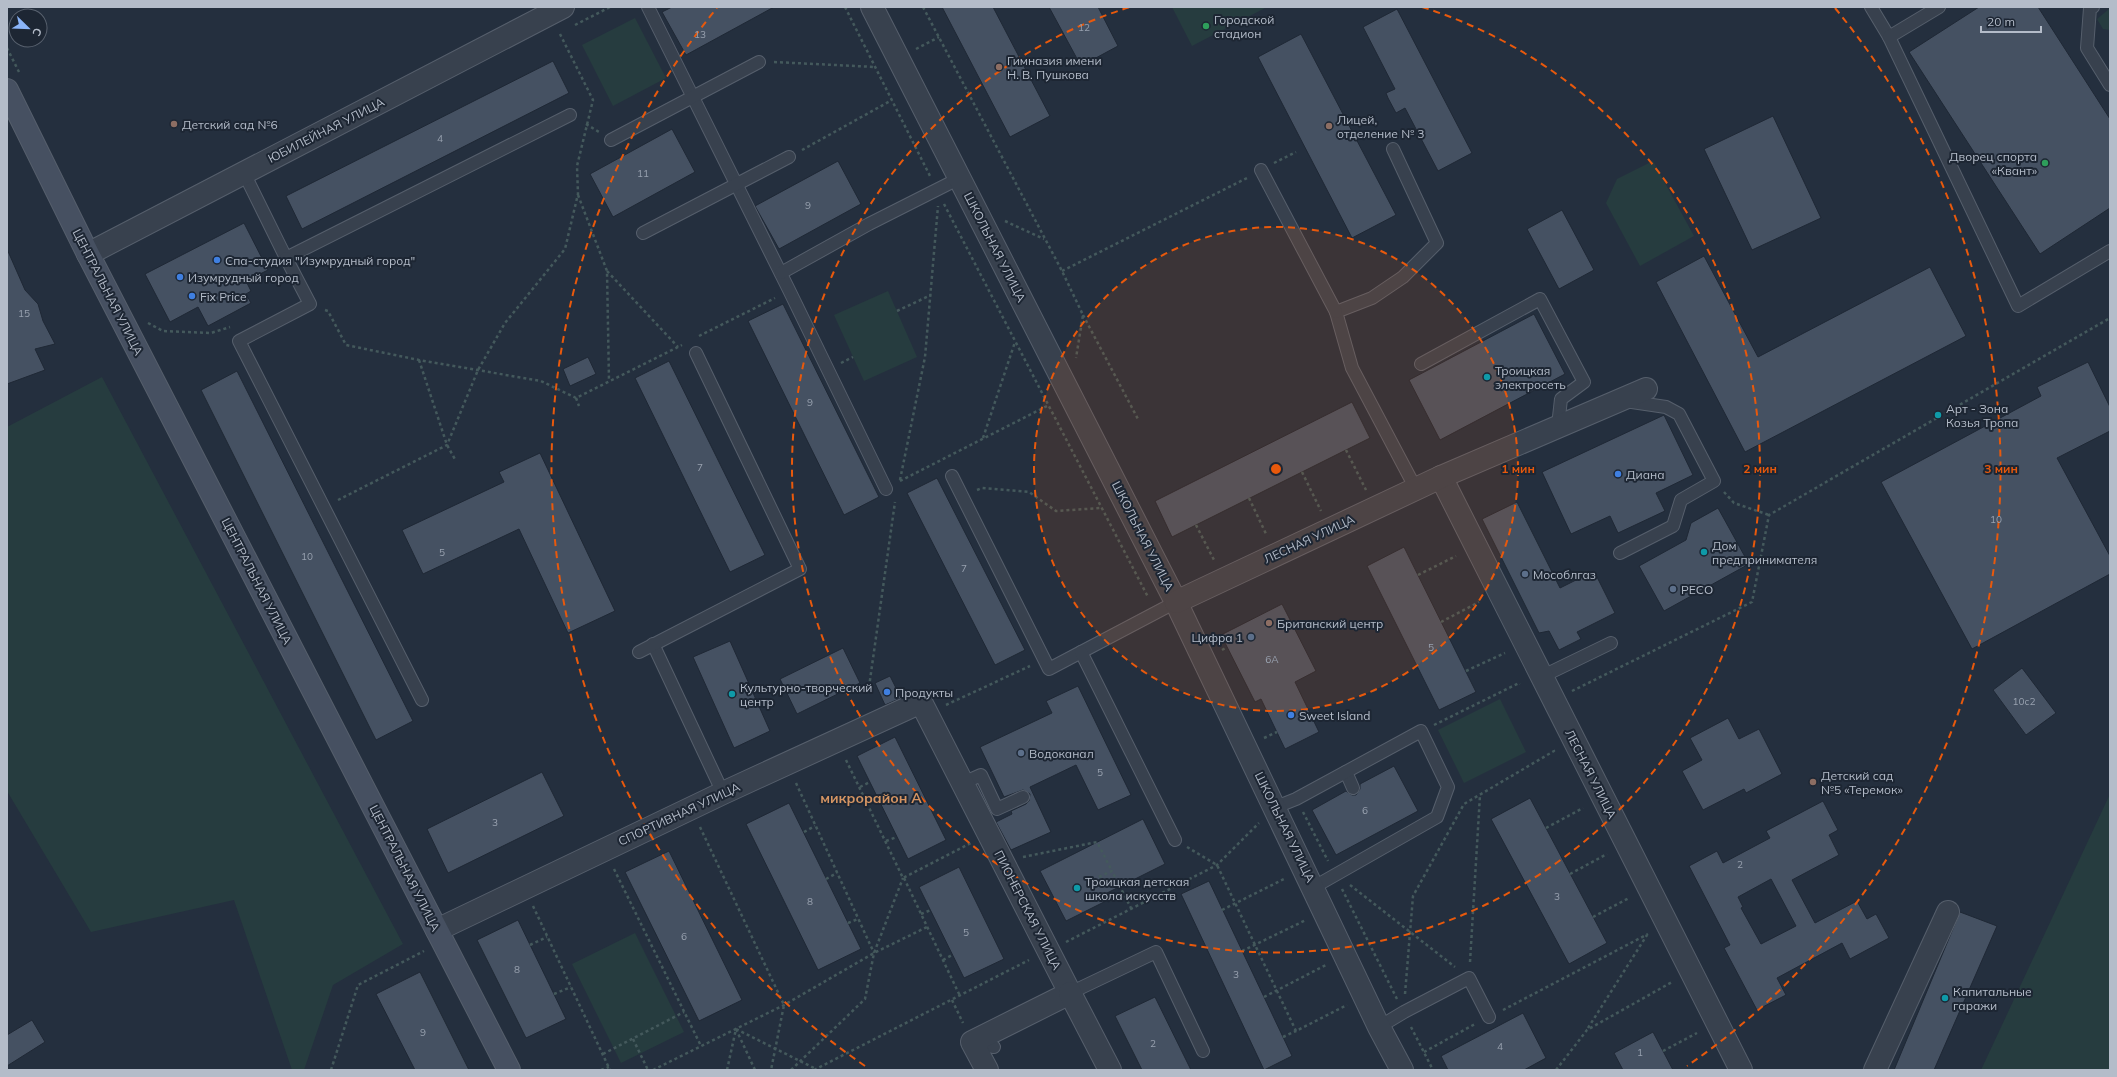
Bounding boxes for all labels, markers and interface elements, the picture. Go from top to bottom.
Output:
north arrow [8,8,48,48]
scale bar [1981,8,2041,34]
place label: Городской стадион [1214,12,1274,41]
text: 20 m [1987,14,2015,29]
house number: 12 [1078,21,1090,34]
marker: Городской стадион [1201,21,1211,31]
text: С [29,26,45,39]
house number: 13 [694,28,706,41]
place label: Гимназия имени Н. В. Пушкова [1007,53,1102,82]
marker: Гимназия имени Н. В. Пушкова [994,62,1004,72]
street label: ЮБИЛЕЙНАЯ УЛИЦА [265,94,387,166]
place label: Лицей, отделение № 3 [1337,112,1425,141]
place label: Детский сад №6 [182,117,278,132]
marker: Детский сад №6 [169,119,179,129]
marker: Лицей, отделение № 3 [1324,121,1334,131]
house number: 4 [437,132,443,145]
place label: Дворец спорта «Квант» [1949,149,2038,178]
marker: Дворец спорта «Квант» [2040,158,2050,168]
house number: 11 [637,167,649,180]
street label: ШКОЛЬНАЯ УЛИЦА [961,190,1029,305]
house number: 9 [805,199,811,212]
street label: ЦЕНТРАЛЬНАЯ УЛИЦА [70,226,147,358]
place label: Спа-студия "Изумрудный город" [225,253,415,268]
marker: Спа-студия "Изумрудный город" [212,255,222,265]
place label: Изумрудный город [188,270,299,285]
marker: Изумрудный город [175,272,185,282]
place label: Fix Price [200,289,246,304]
marker: Fix Price [187,291,197,301]
house number: 15 [18,307,30,320]
place label: Троицкая электросеть [1495,363,1566,392]
marker: Троицкая электросеть [1482,372,1492,382]
house number: 9 [807,396,813,409]
place label: Арт - Зона Козья Тропа [1946,401,2018,430]
marker: Арт - Зона Козья Тропа [1933,410,1943,420]
house number: 7 [697,461,703,474]
text: 1 мин [1501,461,1535,476]
text: 2 мин [1743,461,1777,476]
text: 3 мин [1984,461,2018,476]
centre of rings [1269,462,1283,476]
place label: Диана [1626,467,1665,482]
marker: Диана [1613,469,1623,479]
street label: ШКОЛЬНАЯ УЛИЦА [1109,479,1177,594]
street label: ЛЕСНАЯ УЛИЦА [1261,511,1357,567]
house number: 10 [1990,513,2002,526]
street label: ЦЕНТРАЛЬНАЯ УЛИЦА [219,515,296,647]
place label: Дом предпринимателя [1712,538,1817,567]
house number: 5 [439,546,445,559]
marker: Дом предпринимателя [1699,547,1709,557]
house number: 10 [301,550,313,563]
house number: 7 [961,562,967,575]
place label: Мособлгаз [1533,567,1596,582]
marker: Мособлгаз [1520,569,1530,579]
place label: РЕСО [1681,582,1713,597]
marker: РЕСО [1668,584,1678,594]
place label: Британский центр [1277,616,1383,631]
marker: Британский центр [1264,618,1274,628]
place label: Цифра 1 [1191,630,1243,645]
marker: Цифра 1 [1246,632,1256,642]
house number: 5 [1428,641,1434,654]
house number: 6А [1265,653,1279,666]
place label: Культурно-творческий центр [740,680,872,709]
place label: Продукты [895,685,953,700]
marker: Продукты [882,687,892,697]
marker: Культурно-творческий центр [727,689,737,699]
house number: 10с2 [2012,695,2036,708]
place label: Sweet Island [1299,708,1370,723]
marker: Sweet Island [1286,710,1296,720]
street label: ЛЕСНАЯ УЛИЦА [1562,727,1620,821]
place label: Водоканал [1029,746,1094,761]
marker: Водоканал [1016,748,1026,758]
house number: 5 [1097,766,1103,779]
place label: Детский сад №5 «Теремок» [1821,768,1903,797]
street label: ШКОЛЬНАЯ УЛИЦА [1252,769,1318,885]
marker: Детский сад №5 «Теремок» [1808,777,1818,787]
street label: СПОРТИВНАЯ УЛИЦА [616,779,742,849]
district label: микрорайон А [820,789,922,807]
street label: ЦЕНТРАЛЬНАЯ УЛИЦА [367,802,444,934]
house number: 6 [1362,804,1368,817]
house number: 3 [492,816,498,829]
street label: ПИОНЕРСКАЯ УЛИЦА [991,848,1065,972]
house number: 2 [1737,858,1743,871]
place label: Троицкая детская школа искусств [1085,874,1189,903]
marker: Троицкая детская школа искусств [1072,883,1082,893]
house number: 3 [1554,890,1560,903]
house number: 8 [807,895,813,908]
house number: 5 [963,926,969,939]
house number: 6 [681,930,687,943]
house number: 8 [514,963,520,976]
house number: 3 [1233,968,1239,981]
place label: Капитальные гаражи [1953,984,2032,1013]
marker: Капитальные гаражи [1940,993,1950,1003]
house number: 9 [420,1026,426,1039]
house number: 2 [1150,1037,1156,1050]
house number: 4 [1497,1040,1503,1053]
house number: 1 [1637,1046,1643,1059]

